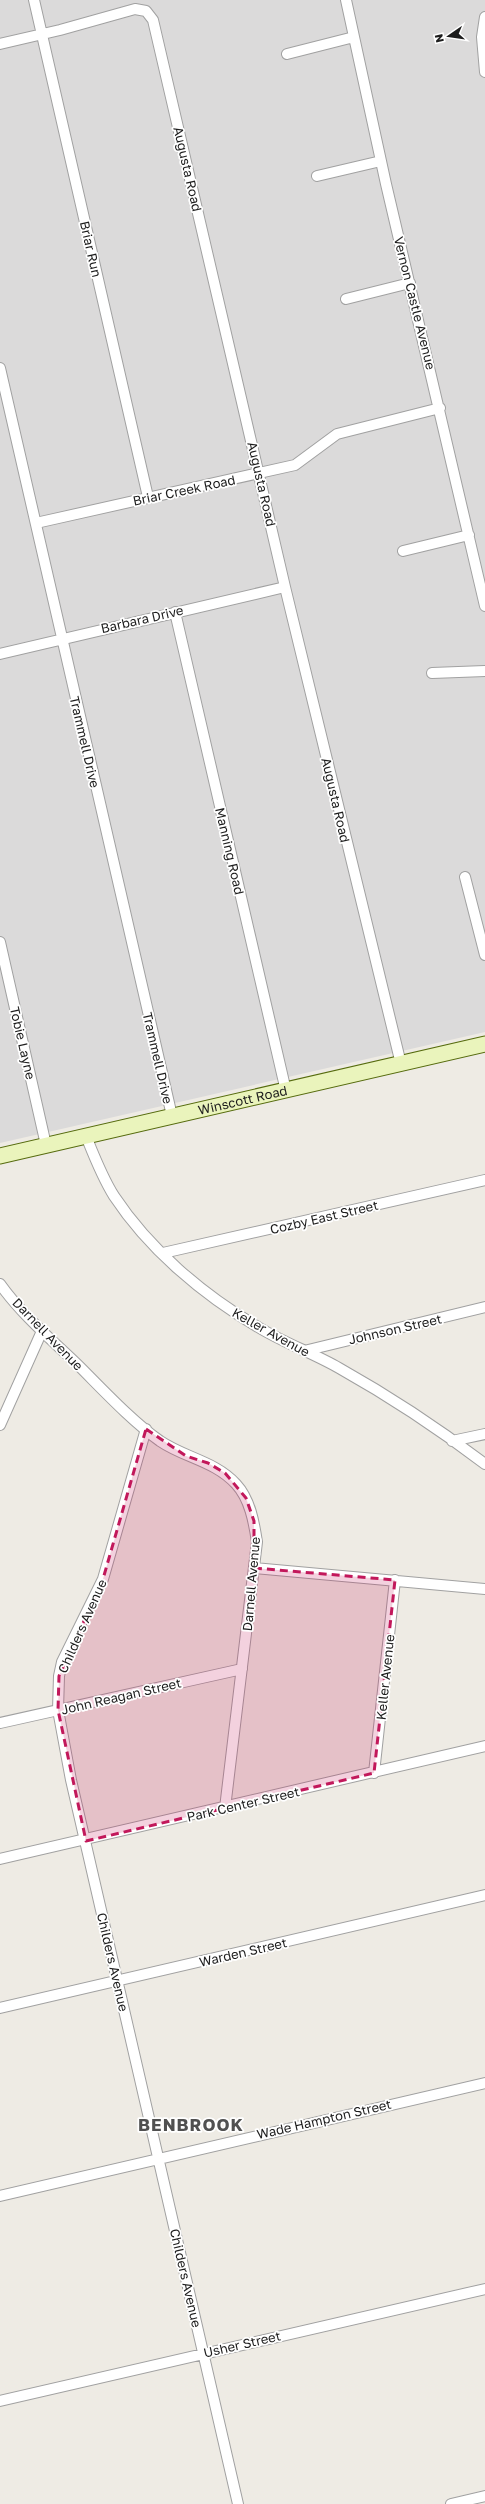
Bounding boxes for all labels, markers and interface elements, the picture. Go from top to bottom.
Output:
north arrow [429,16,469,56]
text: N [431,33,446,44]
street label: Augusta Road [170,125,206,213]
street label: Briar Run [77,219,105,279]
street label: Vernon Castle Avenue [391,235,439,371]
street label: Augusta Road [244,440,280,528]
street label: Briar Creek Road [131,471,237,509]
street label: Barbara Drive [99,602,185,636]
street label: Trammell Drive [67,695,103,789]
street label: Augusta Road [318,756,354,844]
street label: Manning Road [212,806,248,896]
street label: Tobie Layne [7,1005,39,1081]
street label: Trammell Drive [140,1011,176,1105]
street label: Winscott Road [196,1082,289,1118]
street label: Cozby East Street [268,1197,380,1237]
street label: Darnell Avenue [9,1294,87,1374]
street label: Keller Avenue [229,1304,313,1360]
street label: Johnson Street [347,1310,443,1348]
street label: Darnell Avenue [239,1536,263,1632]
street label: Childers Avenue [54,1577,110,1675]
street label: Keller Avenue [373,1633,397,1721]
street label: John Reagan Street [59,1674,183,1718]
street label: Park Center Street [185,1783,301,1825]
street label: Childers Avenue [94,1911,132,2013]
street label: Warden Street [198,1934,288,1970]
street label: Wade Hampton Street [255,2096,393,2142]
district label: BENBROOK [138,2114,244,2135]
street label: Childers Avenue [167,2227,205,2329]
street label: Usher Street [202,2327,282,2361]

